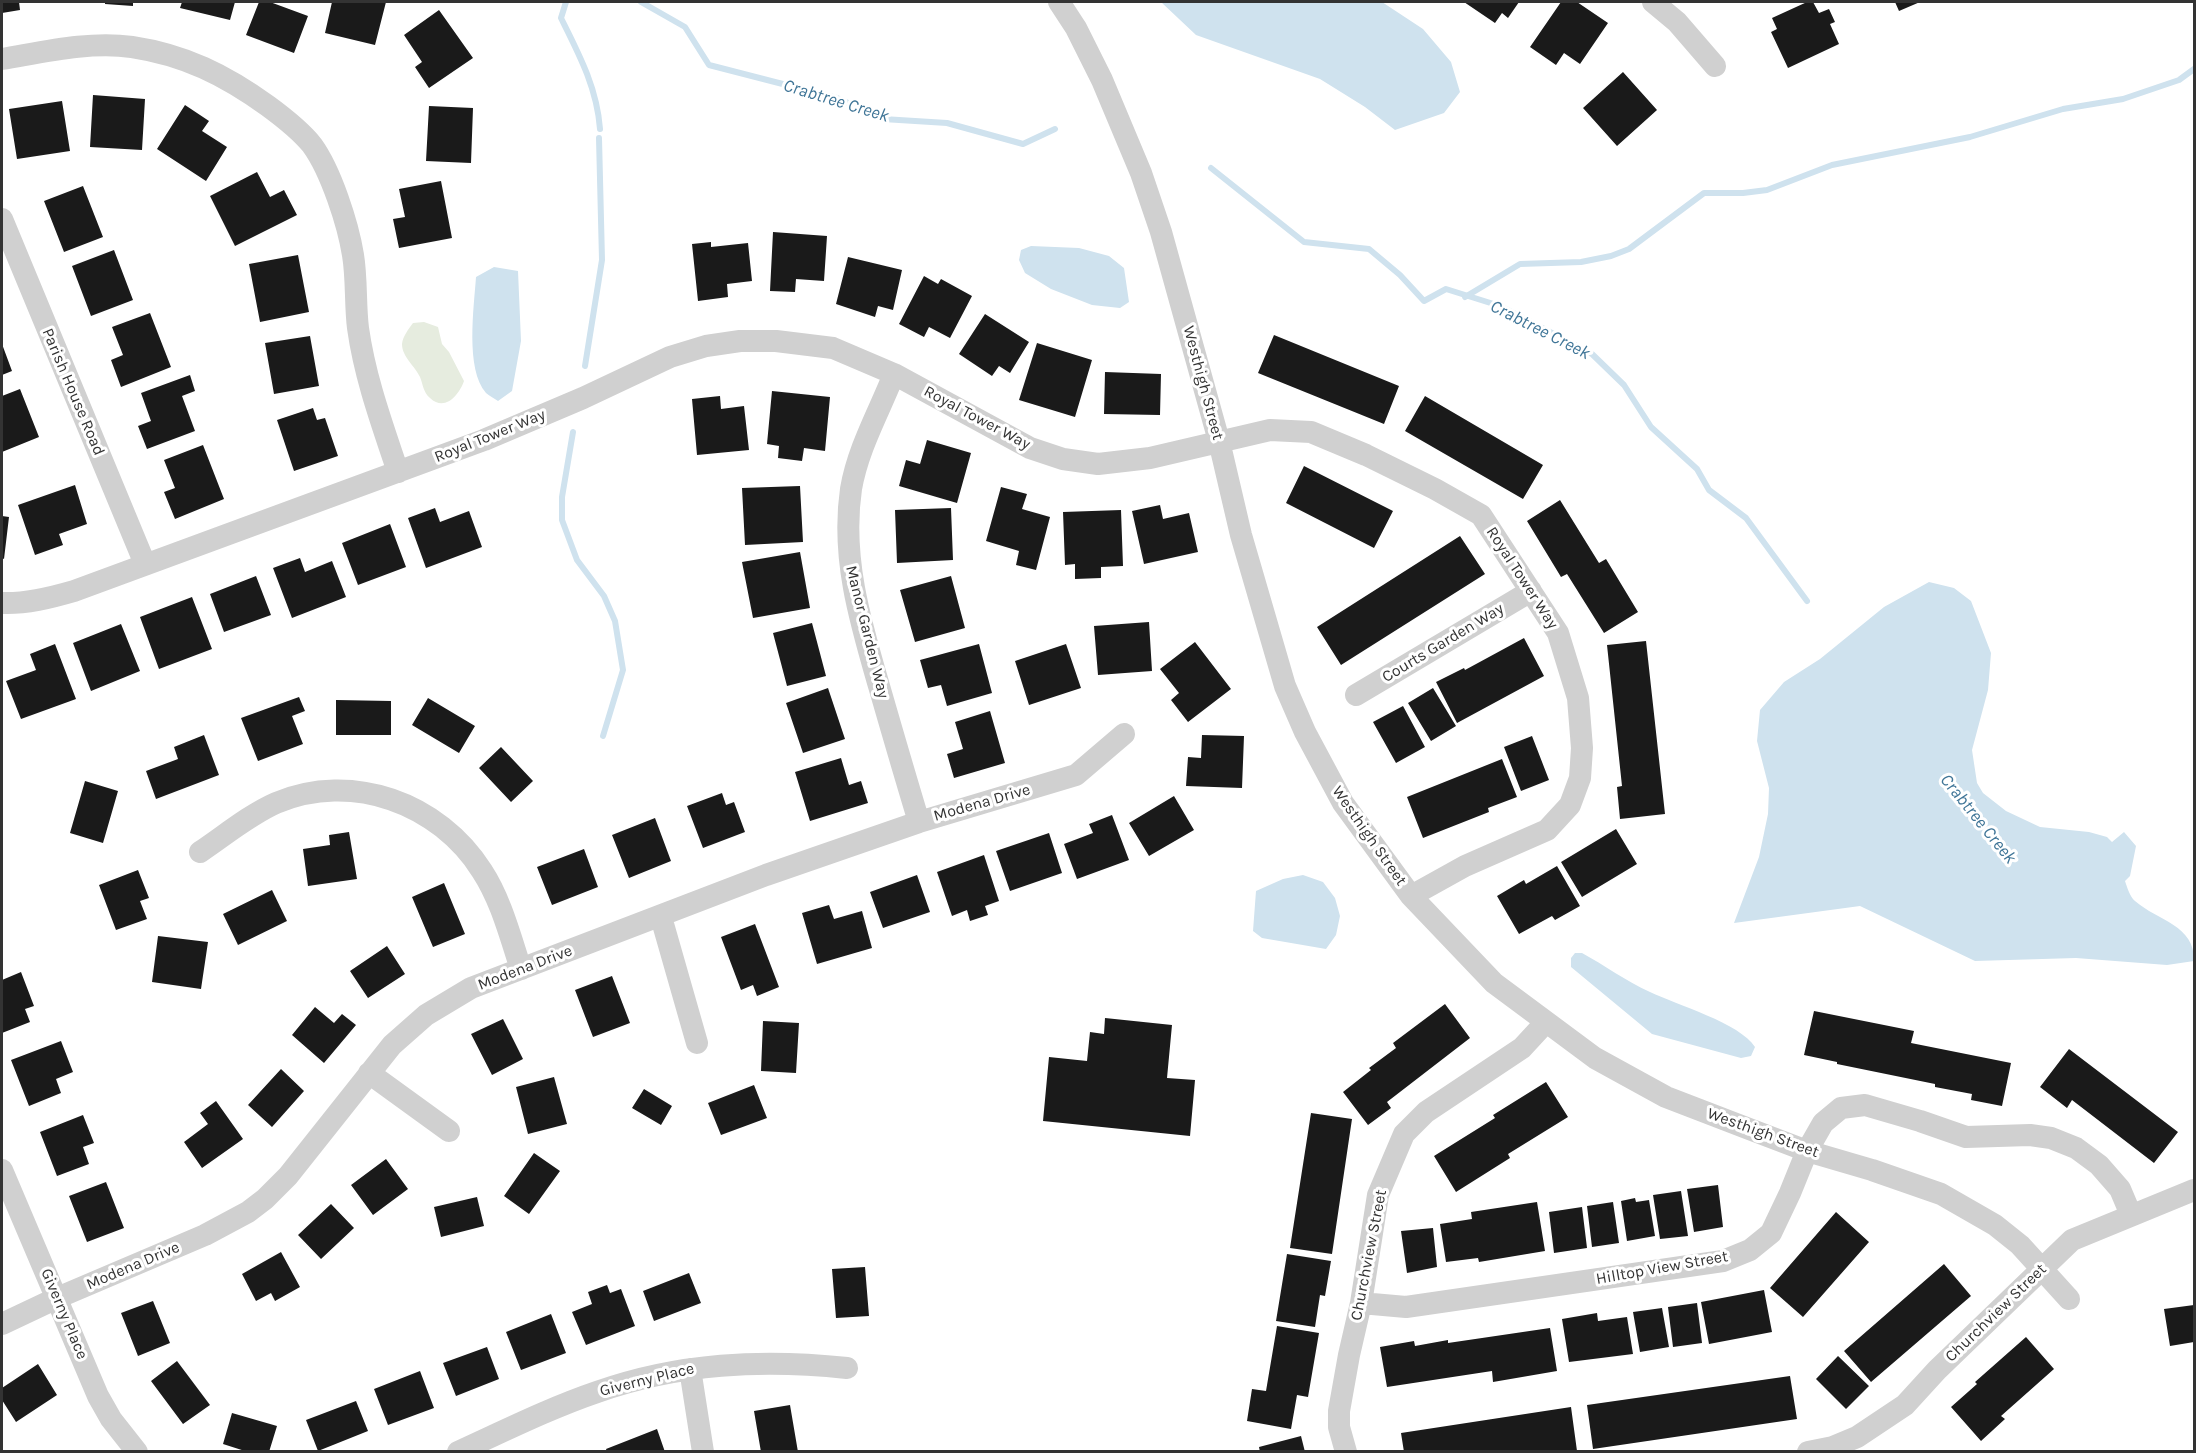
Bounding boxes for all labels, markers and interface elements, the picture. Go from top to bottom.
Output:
water label: Crabtree Creek [781,75,891,127]
water label: Crabtree Creek [1486,296,1594,364]
street label: Westhigh Street [1179,324,1227,442]
street label: Parish House Road [38,325,108,459]
street label: Royal Tower Way [920,382,1034,454]
street label: Royal Tower Way [432,405,548,467]
street label: Royal Tower Way [1482,523,1562,633]
street label: Manor Garden Way [841,563,893,701]
street label: Courts Garden Way [1379,599,1507,687]
water label: Crabtree Creek [1935,770,2021,868]
street label: Modena Drive [931,780,1033,826]
street label: Westhigh Street [1328,782,1410,890]
street label: Modena Drive [475,941,575,995]
street label: Westhigh Street [1705,1104,1821,1162]
street label: Churchview Street [1347,1188,1391,1322]
street label: Modena Drive [83,1238,183,1294]
street label: Hilltop View Street [1595,1247,1729,1289]
street label: Churchview Street [1941,1260,2051,1366]
street label: Giverny Place [36,1266,92,1362]
street label: Giverny Place [598,1359,696,1401]

